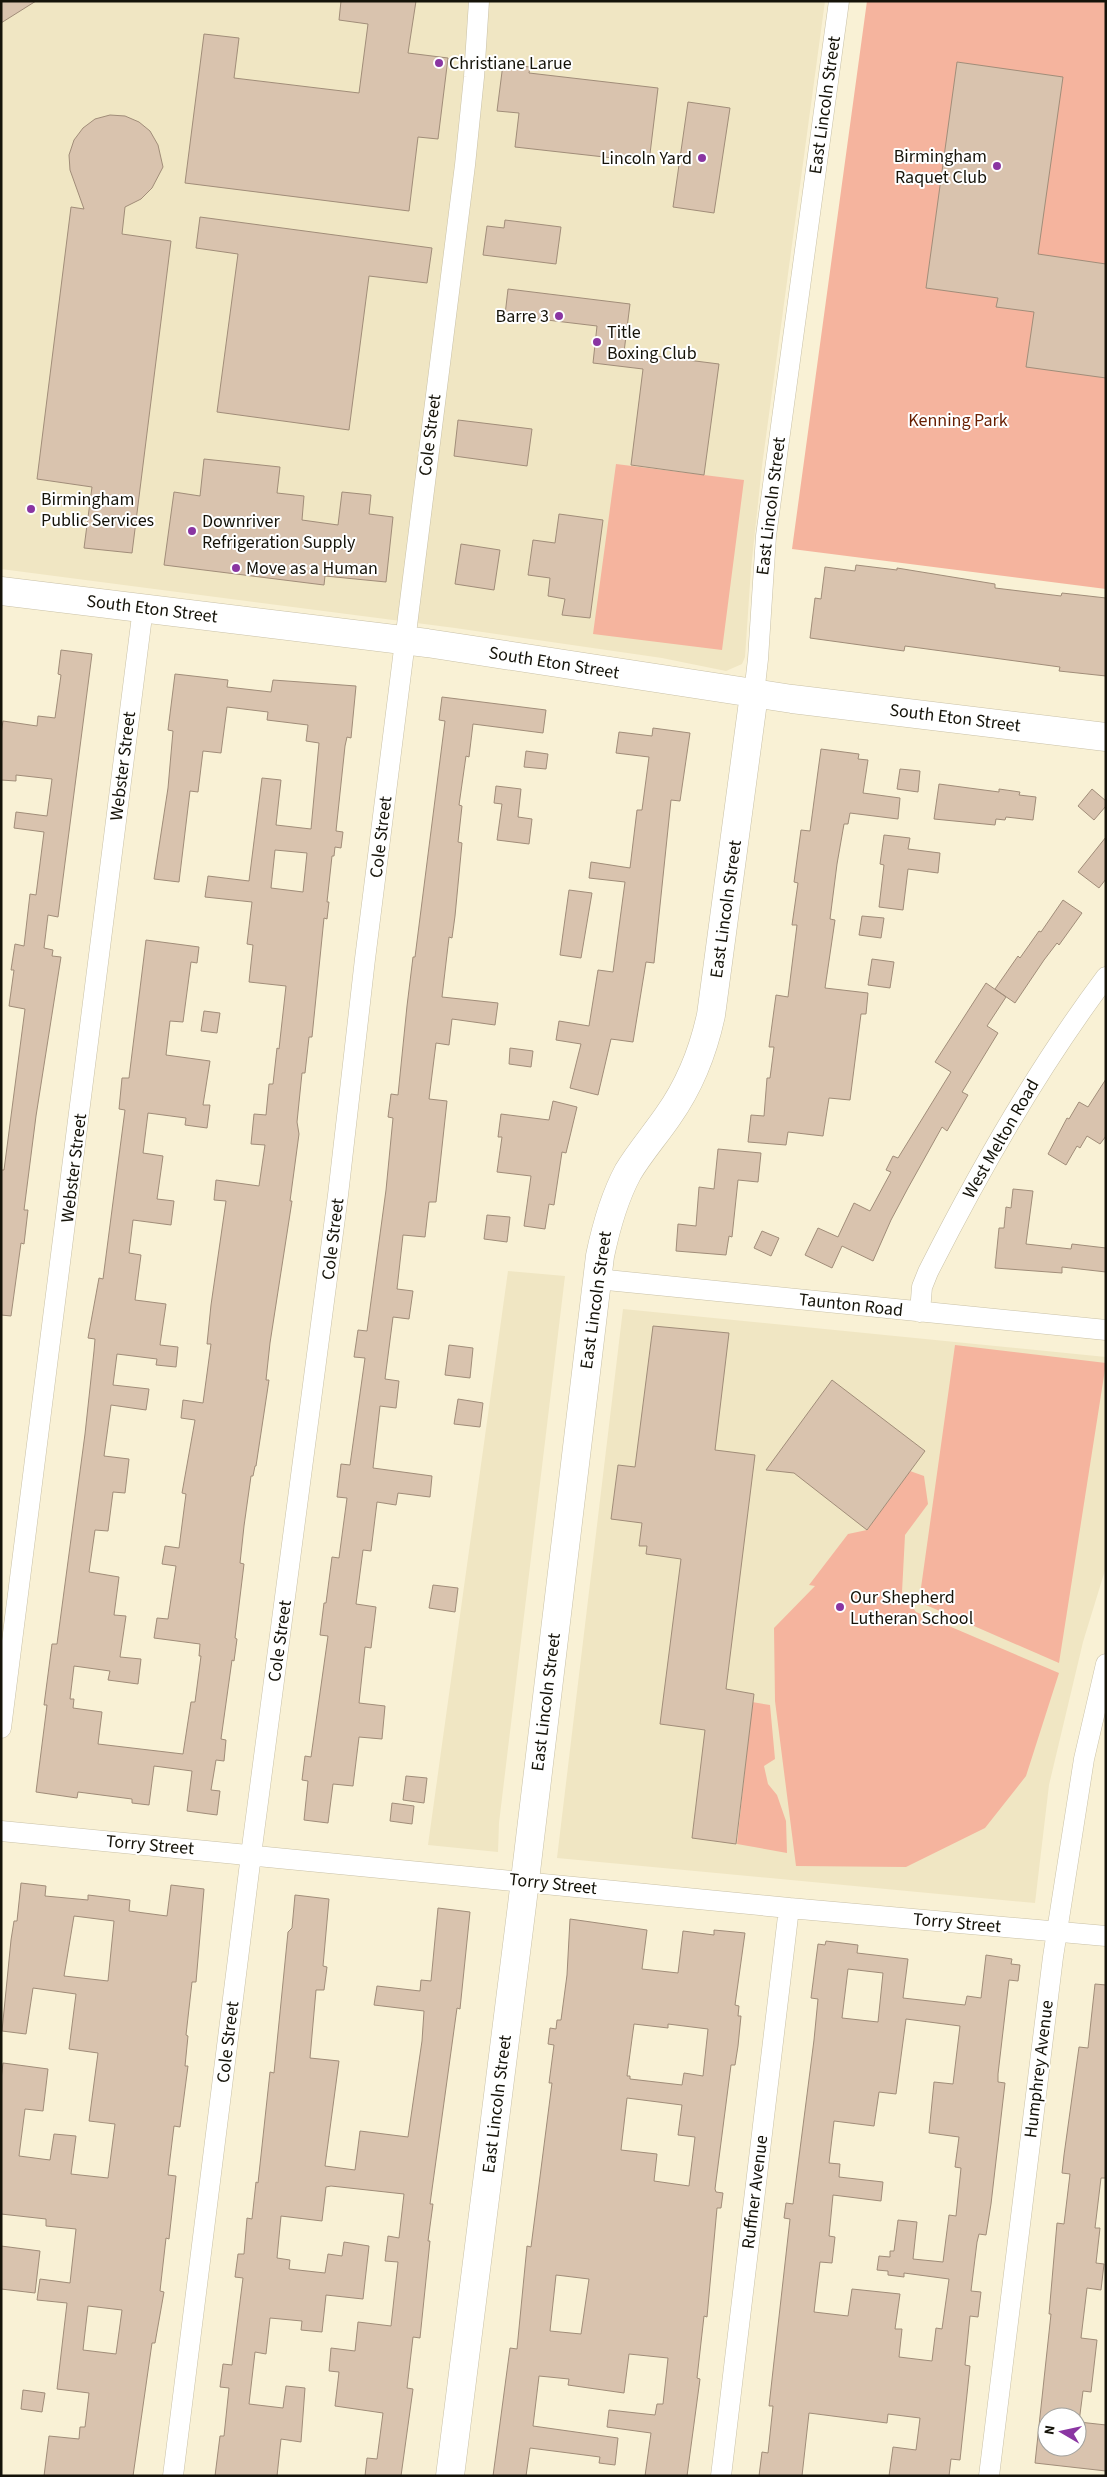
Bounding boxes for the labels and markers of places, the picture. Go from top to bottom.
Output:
place label: Christiane Larue [449,51,572,76]
marker: Christiane Larue [433,57,445,69]
place label: Birmingham Raquet Club [894,144,987,190]
place label: Lincoln Yard [601,146,692,171]
marker: Lincoln Yard [696,152,708,164]
marker: Birmingham Raquet Club [991,160,1003,172]
place label: Barre 3 [496,304,549,329]
marker: Barre 3 [553,310,565,322]
place label: Title Boxing Club [607,320,697,366]
marker: Title Boxing Club [591,336,603,348]
place label: Birmingham Public Services [41,487,154,533]
marker: Birmingham Public Services [25,503,37,515]
place label: Downriver Refrigeration Supply [202,509,356,555]
marker: Downriver Refrigeration Supply [186,525,198,537]
place label: Move as a Human [246,556,378,581]
marker: Move as a Human [230,562,242,574]
place label: Our Shepherd Lutheran School [850,1585,973,1631]
marker: Our Shepherd Lutheran School [834,1601,846,1613]

